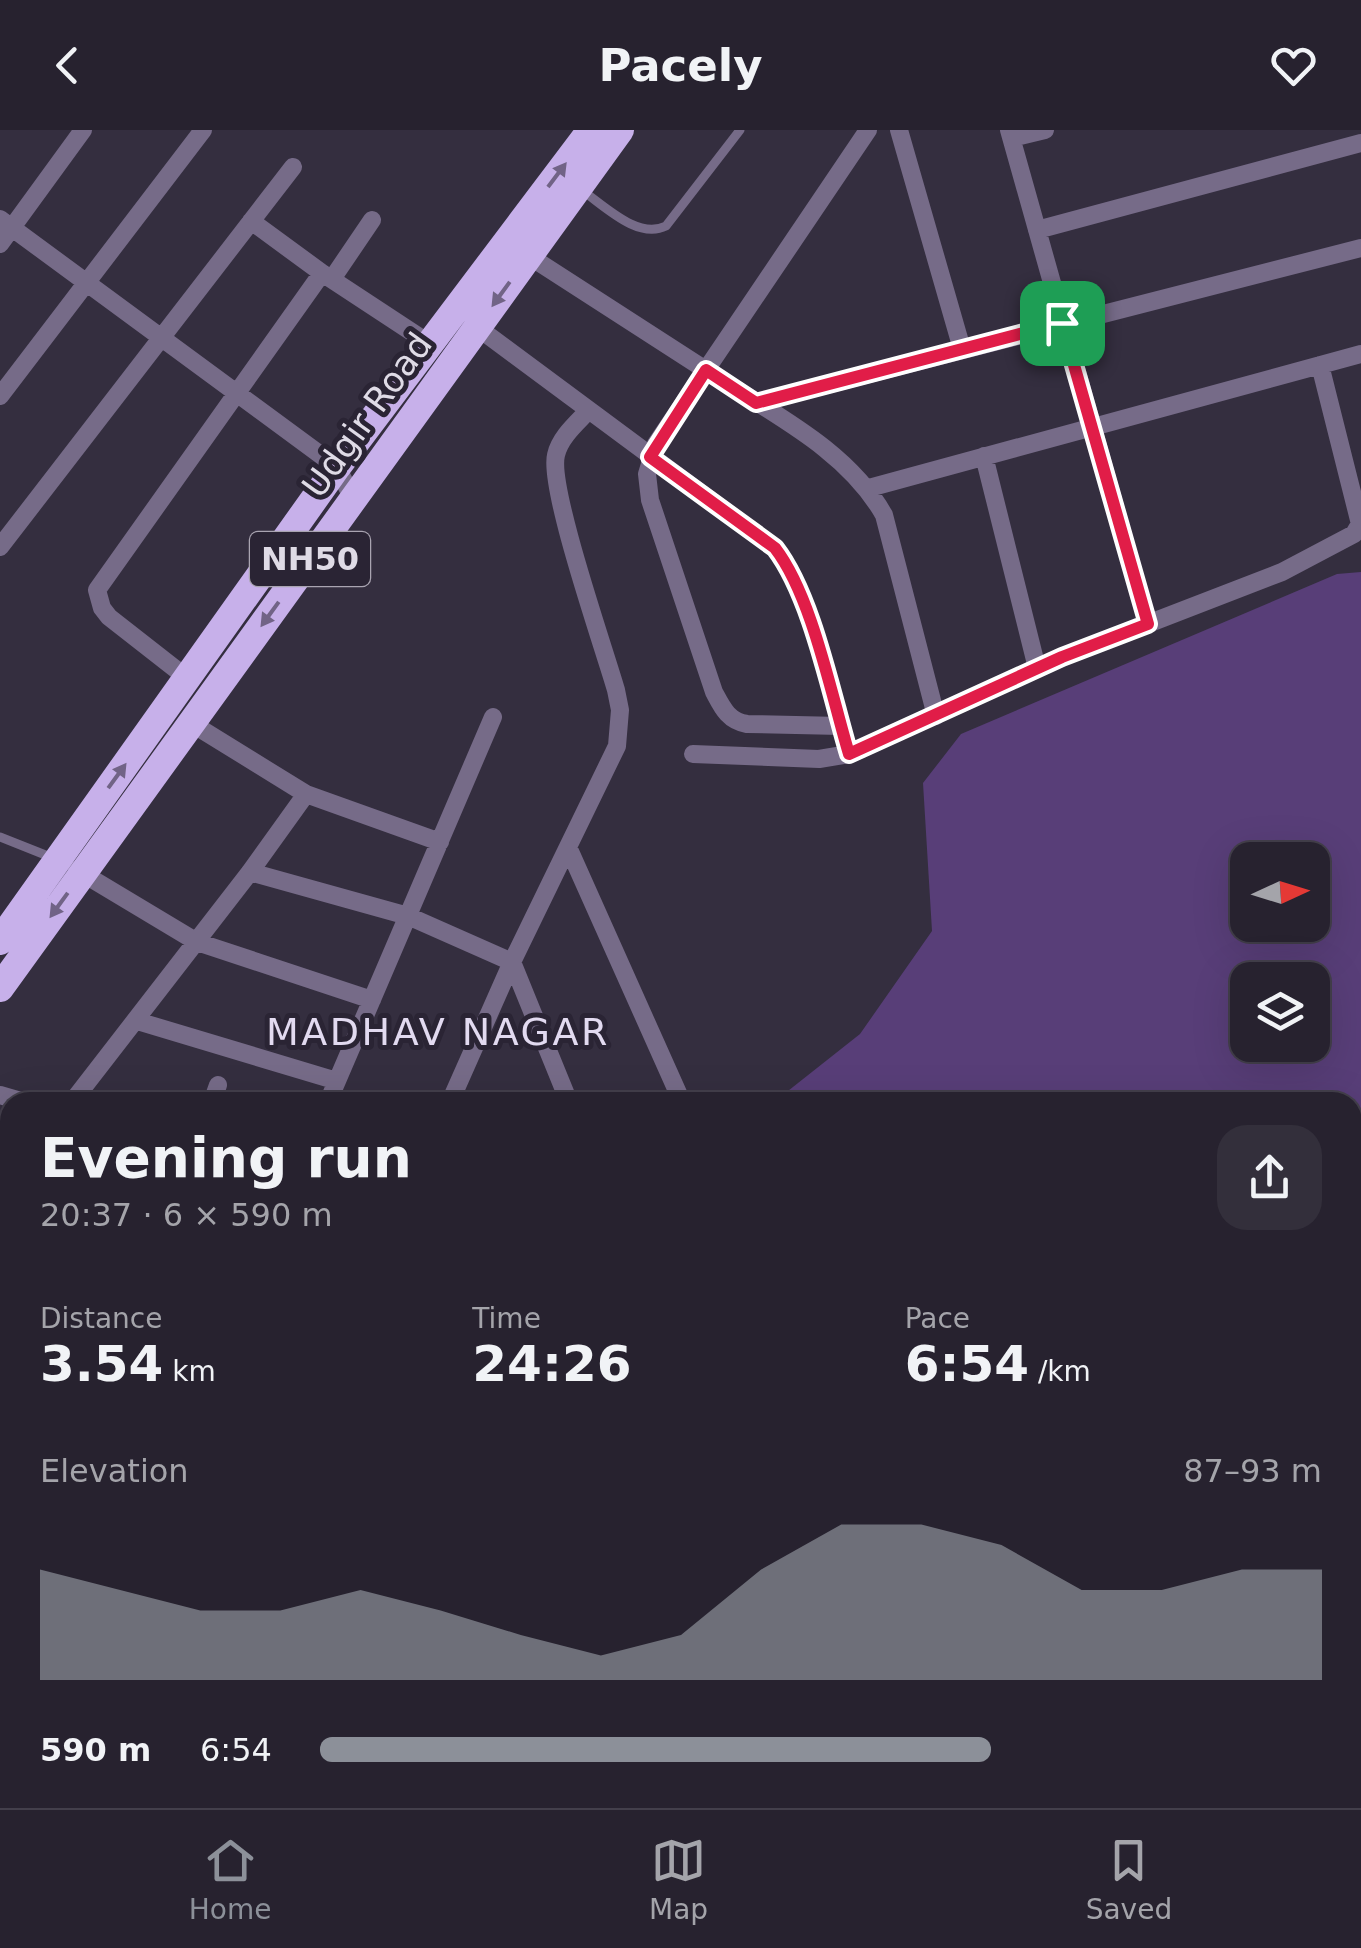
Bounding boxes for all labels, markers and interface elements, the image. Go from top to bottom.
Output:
icon: back [40,38,95,93]
icon: heart [1266,38,1321,93]
text: Pacely [598,39,763,92]
one-way arrow [547,162,567,188]
one-way arrow [492,281,512,307]
pin [1020,281,1105,366]
icon: arrive [1035,296,1090,351]
street label: Udgir Road [294,325,440,505]
road number: NH50 [250,532,370,586]
one-way arrow [261,601,281,627]
one-way arrow [107,762,126,789]
north arrow [1230,842,1330,942]
map controls [1230,842,1330,1062]
one-way arrow [50,892,69,919]
button: layers [1230,962,1330,1062]
district label: MADHAV NAGAR [266,1010,610,1054]
button: share [1217,1125,1322,1230]
text: Evening run [40,1126,412,1190]
text: 20:37 · 6 × 590 m [40,1196,333,1234]
text: Distance [40,1302,162,1335]
text: Time [472,1302,541,1335]
text: Pace [905,1302,970,1335]
text: 3.54 [40,1335,163,1393]
text: 24:26 [472,1335,631,1393]
text: 6:54 [905,1335,1029,1393]
text: km [163,1355,216,1388]
text: /km [1029,1355,1091,1388]
text: Elevation [40,1452,189,1490]
text: 87–93 m [1183,1452,1322,1490]
text: 590 m [40,1731,151,1769]
text: 6:54 [200,1731,272,1769]
tab: Home [189,1833,271,1926]
tab: Map [649,1833,708,1926]
tab: Saved [1086,1833,1172,1926]

